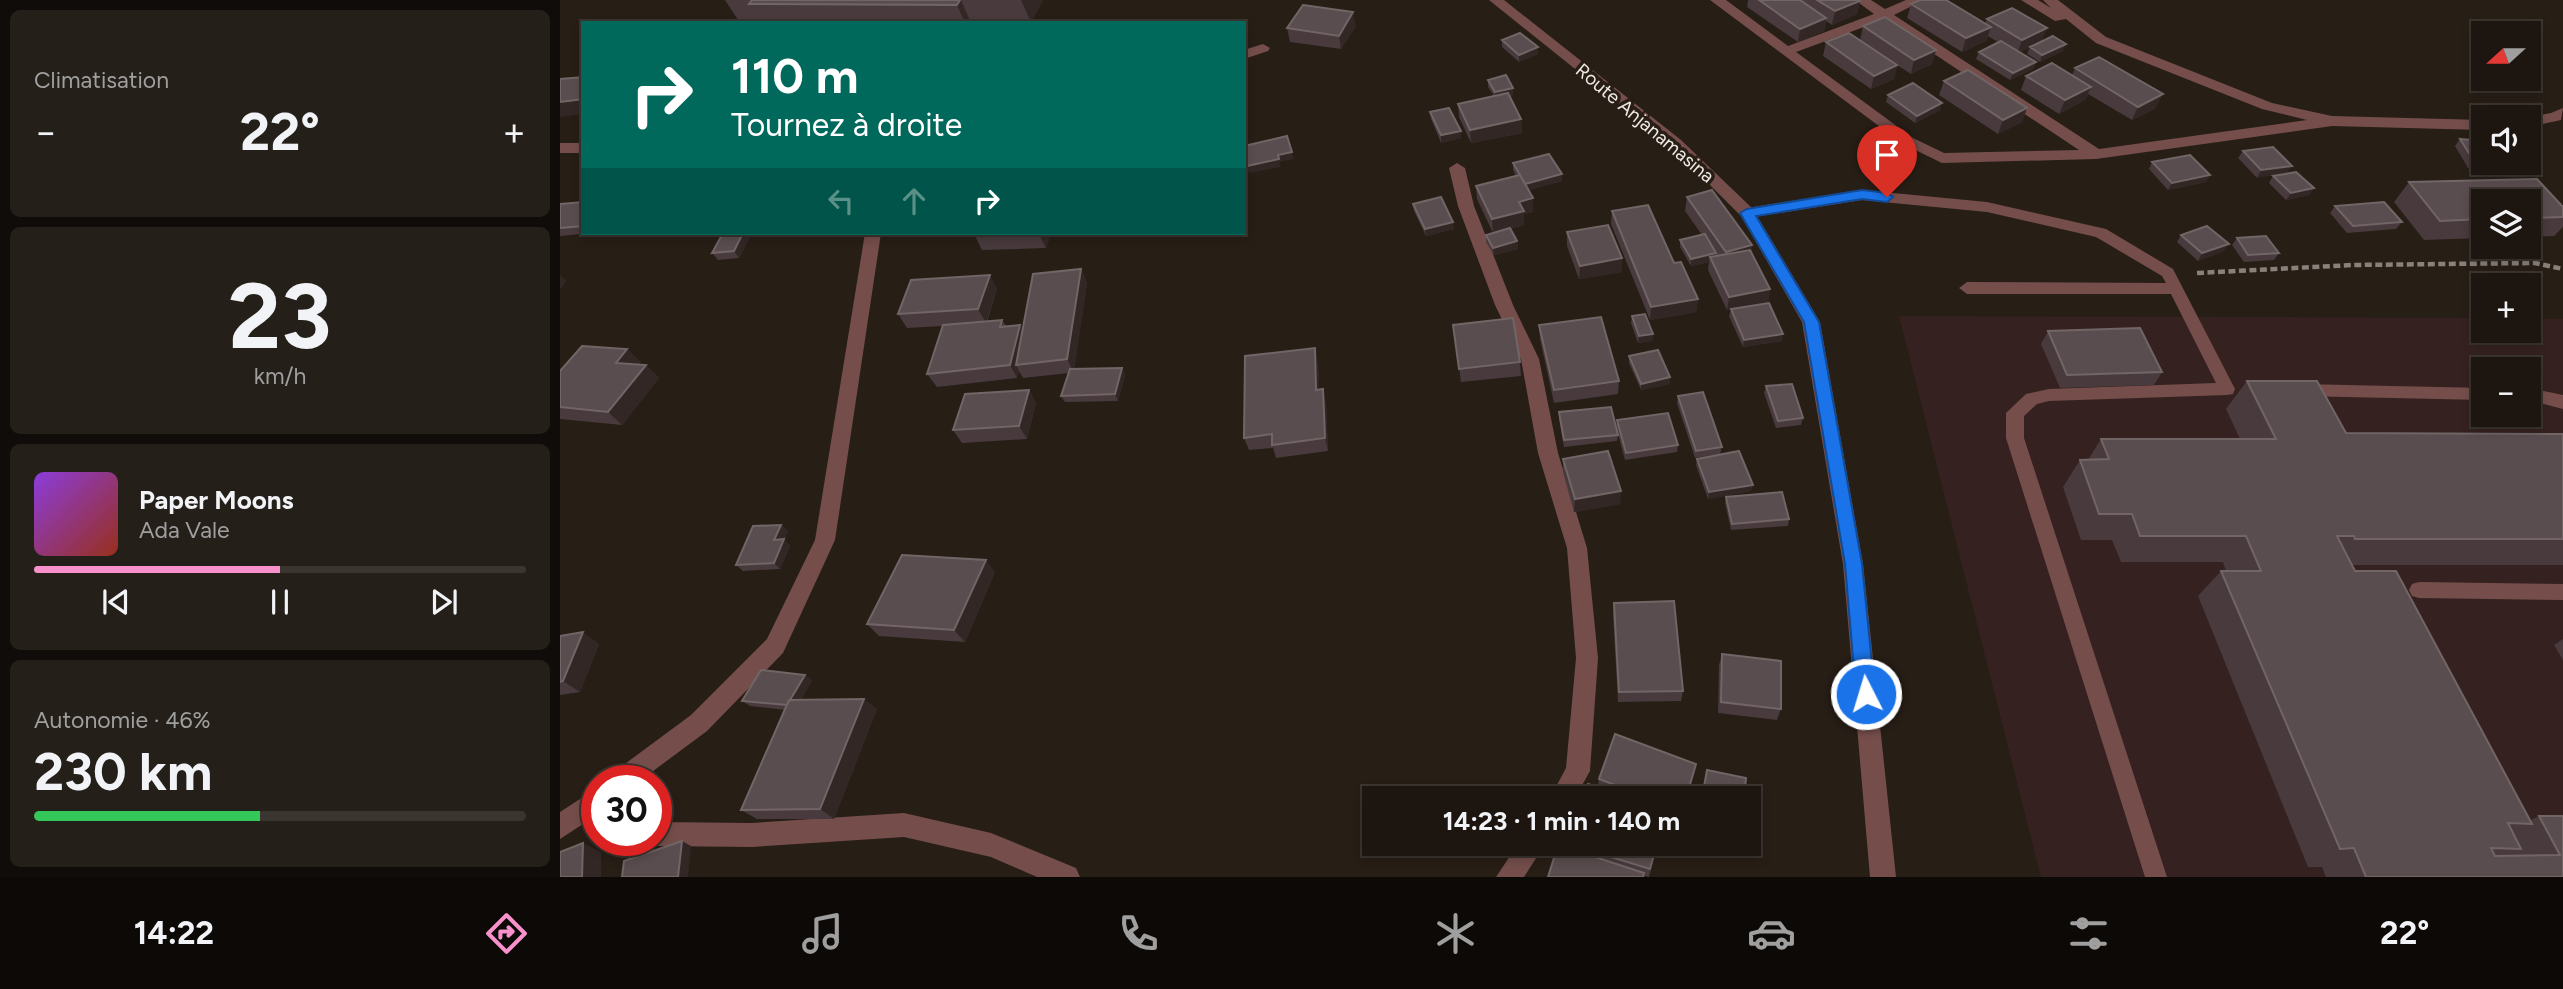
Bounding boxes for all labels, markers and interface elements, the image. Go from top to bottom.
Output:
north arrow [2471,21,2541,91]
map controls [2471,21,2541,427]
text: 110 m [731,46,859,105]
icon: right [616,49,707,140]
street label: Route Anjanamasina [1571,58,1719,188]
text: Climatisation [34,66,169,94]
text: 22° [240,101,320,163]
button: sound [2471,105,2541,175]
text: Tournez à droite [731,106,962,144]
text: − [34,109,58,155]
text: + [502,109,526,155]
pin [1857,125,1917,197]
icon: arrive [1868,136,1906,174]
icon: left [822,182,860,220]
icon: ahead [895,182,933,220]
icon: right [968,182,1006,220]
button: layers [2471,189,2541,259]
text: 23 [228,262,332,371]
button: + [2471,273,2541,343]
button: − [2471,357,2541,427]
text: km/h [254,362,306,390]
text: Paper Moons [139,484,294,516]
text: Ada Vale [139,516,230,544]
icon: previous [97,583,135,621]
icon: pause [261,583,299,621]
icon: next [425,583,463,621]
position arrow [1829,657,1903,731]
text: Autonomie · 46% [34,706,211,734]
text: 230 km [34,741,212,803]
speed limit sign: 30 [581,765,672,856]
text: 14:23 · 1 min · 140 m [1443,805,1680,837]
icon: directions [482,909,531,958]
icon: music [798,909,847,958]
icon: phone [1114,909,1163,958]
icon: climate [1431,909,1480,958]
icon: car [1747,909,1796,958]
icon: filters [2064,909,2113,958]
text: 14:22 [134,914,214,952]
text: 22° [2380,914,2429,952]

